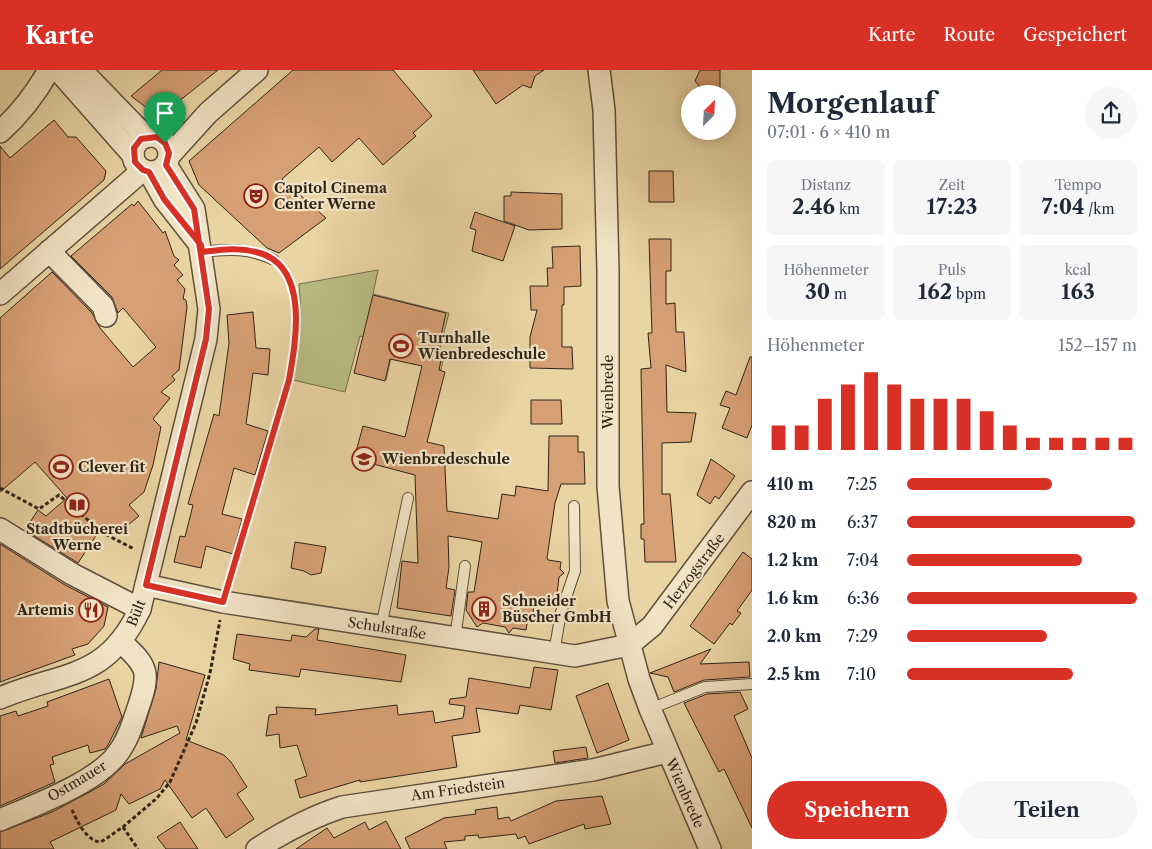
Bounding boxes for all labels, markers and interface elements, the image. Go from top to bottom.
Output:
text: Karte [25,21,94,50]
text: Karte [868,24,916,46]
text: Route [944,24,995,46]
text: Gespeichert [1023,24,1127,46]
north arrow [681,85,736,140]
map controls [681,85,736,140]
text: Morgenlauf [767,86,936,120]
button: share [1085,87,1137,139]
pin [144,92,186,143]
icon: arrive [151,99,179,127]
text: 07:01 · 6 × 410 m [767,122,890,142]
text: Distanz [801,176,851,194]
text: Zeit [939,176,965,194]
text: Tempo [1054,176,1102,194]
place label: Capitol Cinema Center Werne [274,179,388,213]
theatre icon: Capitol Cinema Center Werne [243,183,269,209]
text: 2.46 [792,194,835,219]
text: 17:23 [927,194,977,219]
text: 7:04 [1042,194,1085,219]
text: km [835,200,860,218]
text: /km [1085,200,1114,218]
text: Höhenmeter [783,261,869,279]
text: Puls [938,261,966,279]
text: kcal [1065,261,1091,279]
text: 30 [805,279,830,304]
text: 162 [918,279,952,304]
text: 163 [1061,279,1095,304]
text: m [830,285,847,303]
text: bpm [952,285,986,303]
place label: Turnhalle Wienbredeschule [417,329,546,363]
sports icon: Turnhalle Wienbredeschule [388,333,414,359]
text: Höhenmeter [767,335,864,355]
text: 152–157 m [1058,335,1137,355]
street label: Wienbrede [599,355,617,430]
school or university icon: Wienbredeschule [351,446,377,472]
place label: Wienbredeschule [381,450,510,468]
sports icon: Clever fit [48,454,74,480]
place label: Clever fit [78,458,145,476]
text: 410 m [767,474,814,494]
text: 7:25 [847,474,877,494]
library icon: Stadtbücherei Werne [64,492,90,518]
text: 820 m [767,512,816,532]
text: 6:37 [847,512,878,532]
place label: Stadtbücherei Werne [26,520,128,554]
street label: Herzogstraße [660,529,728,612]
text: 1.2 km [767,550,819,570]
text: 7:04 [847,550,879,570]
text: 1.6 km [767,588,819,608]
text: 6:36 [847,588,879,608]
place label: Schneider Büscher GmbH [502,592,612,626]
building icon: Schneider Büscher GmbH [471,596,497,622]
restaurant icon: Artemis [78,597,104,623]
street label: Bült [123,597,149,629]
place label: Artemis [16,601,74,619]
street label: Schulstraße [347,613,428,643]
text: 2.0 km [767,626,821,646]
text: 7:29 [847,626,878,646]
text: 2.5 km [767,664,820,684]
text: 7:10 [847,664,876,684]
street label: Wienbrede [661,754,708,831]
street label: Ostmauer [44,756,110,806]
street label: Am Friedstein [409,773,506,805]
button: Speichern [767,781,947,839]
button: Teilen [957,781,1137,839]

